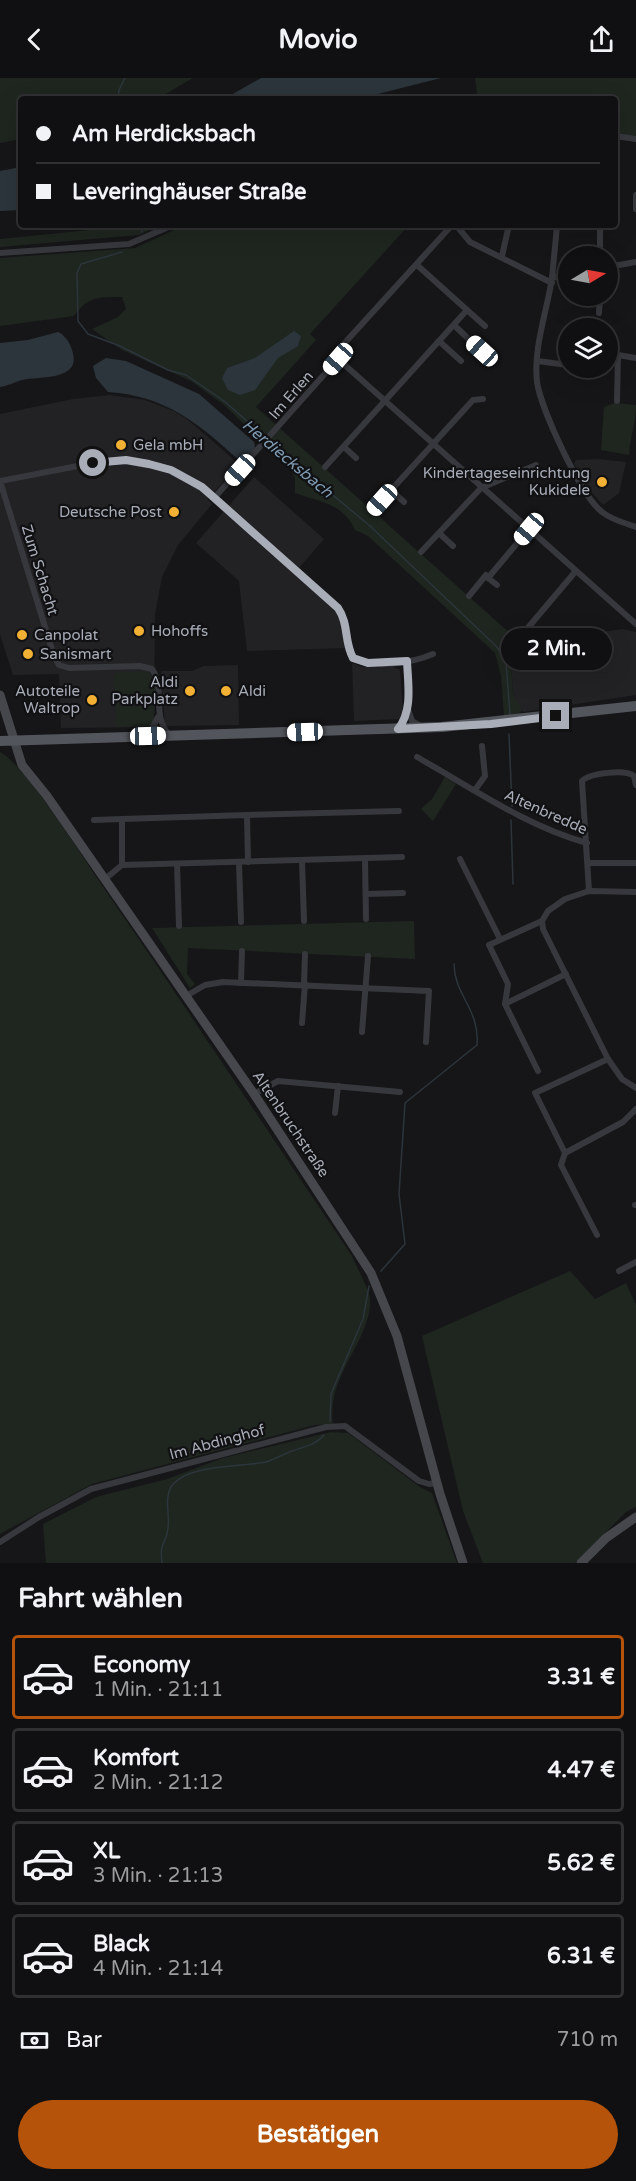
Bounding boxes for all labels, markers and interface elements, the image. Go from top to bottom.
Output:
icon: back [18,23,51,56]
text: Movio [278,23,358,56]
icon: share [585,23,618,56]
text: Am Herdicksbach [72,121,256,147]
text: Leveringhäuser Straße [72,179,306,205]
north arrow [558,246,618,306]
map controls [558,246,618,378]
button: layers [558,318,618,378]
car [463,332,501,370]
car [319,340,357,378]
street label: Im Erlen [265,367,317,423]
water label: Herdiecksbach [238,415,338,503]
place label: Gela mbH [133,436,203,454]
marker: Gela mbH [114,438,128,452]
route start [79,449,106,476]
car [221,451,259,489]
place label: Kindertageseinrichtung Kukidele [423,464,590,499]
marker: Kindertageseinrichtung Kukidele [595,475,609,489]
car [363,481,401,519]
place label: Deutsche Post [59,503,162,521]
marker: Deutsche Post [167,505,181,519]
car [511,509,547,549]
street label: Zum Schacht [18,522,62,618]
place label: Hohoffs [151,622,208,640]
marker: Hohoffs [132,624,146,638]
place label: Canpolat [34,626,99,644]
marker: Canpolat [15,628,29,642]
callout: 2 Min. [500,629,612,671]
text: 2 Min. [527,637,586,661]
place label: Sanismart [40,645,112,663]
marker: Sanismart [21,647,35,661]
place label: Aldi Parkplatz [111,673,178,708]
place label: Autoteile Waltrop [15,682,80,717]
place label: Aldi [238,682,266,700]
marker: Aldi Parkplatz [183,684,197,698]
marker: Aldi [219,684,233,698]
marker: Autoteile Waltrop [85,693,99,707]
route end [542,702,569,729]
car [287,722,323,742]
car [130,726,166,746]
street label: Altenbredde [502,786,590,838]
street label: Altenbruchstraße [249,1067,333,1181]
street label: Im Abdinghof [167,1421,267,1463]
text: Fahrt wählen [18,1582,183,1615]
icon: car [21,1650,75,1704]
text: Economy [93,1652,190,1678]
text: 3.31 € [547,1664,615,1690]
text: 1 Min. · 21:11 [93,1678,223,1702]
icon: car [21,1743,75,1797]
text: Komfort [93,1745,179,1771]
text: 4.47 € [548,1757,615,1783]
text: 2 Min. · 21:12 [93,1771,223,1795]
icon: car [21,1836,75,1890]
text: XL [93,1838,120,1864]
text: 5.62 € [547,1850,615,1876]
text: 3 Min. · 21:13 [93,1864,223,1888]
icon: car [21,1929,75,1983]
text: Black [93,1931,150,1957]
text: 6.31 € [547,1943,615,1969]
text: 4 Min. · 21:14 [93,1957,223,1981]
icon: cash [18,2024,51,2057]
text: Bar [66,2027,102,2053]
text: 710 m [557,2028,618,2052]
button: Bestätigen [18,2100,618,2169]

